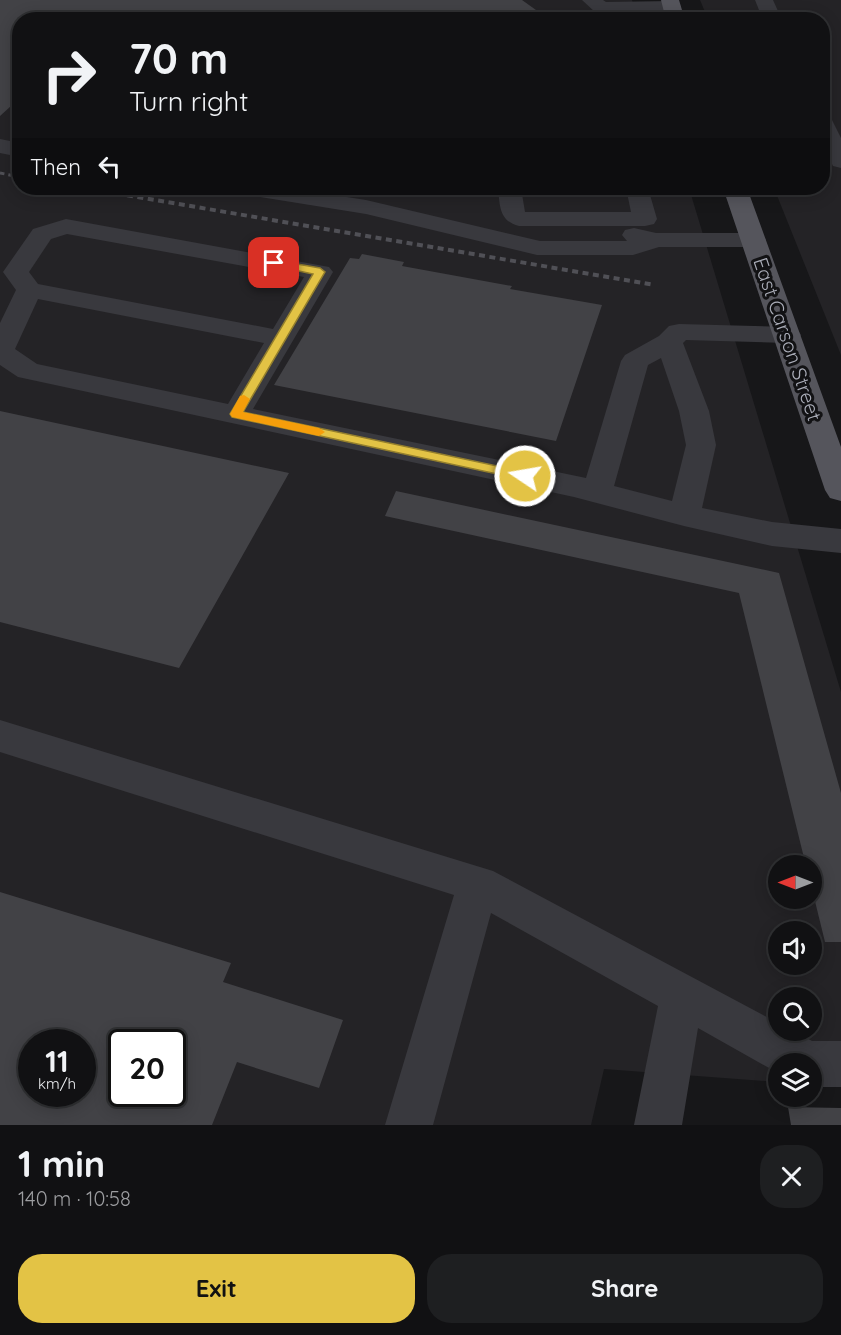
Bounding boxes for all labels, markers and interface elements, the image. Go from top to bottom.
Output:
text: 70 m [129,32,228,85]
icon: right [30,36,108,114]
text: Turn right [129,84,248,118]
icon: left [93,150,126,183]
text: Then [30,153,81,181]
pin [248,237,299,288]
icon: arrive [257,246,290,279]
street label: East Carson Street [748,254,828,424]
position arrow [493,444,557,508]
north arrow [768,855,822,909]
map controls [768,855,822,1107]
button: sound [768,921,822,975]
button: search [768,987,822,1041]
speed limit sign: 20 [108,1029,186,1107]
text: 11 [45,1042,69,1080]
button: layers [768,1053,822,1107]
text: km/h [38,1074,76,1093]
text: 1 min [18,1141,105,1186]
button: close [760,1145,823,1208]
text: 140 m · 10:58 [18,1186,131,1211]
button: Exit [18,1254,415,1323]
button: Share [427,1254,823,1323]

